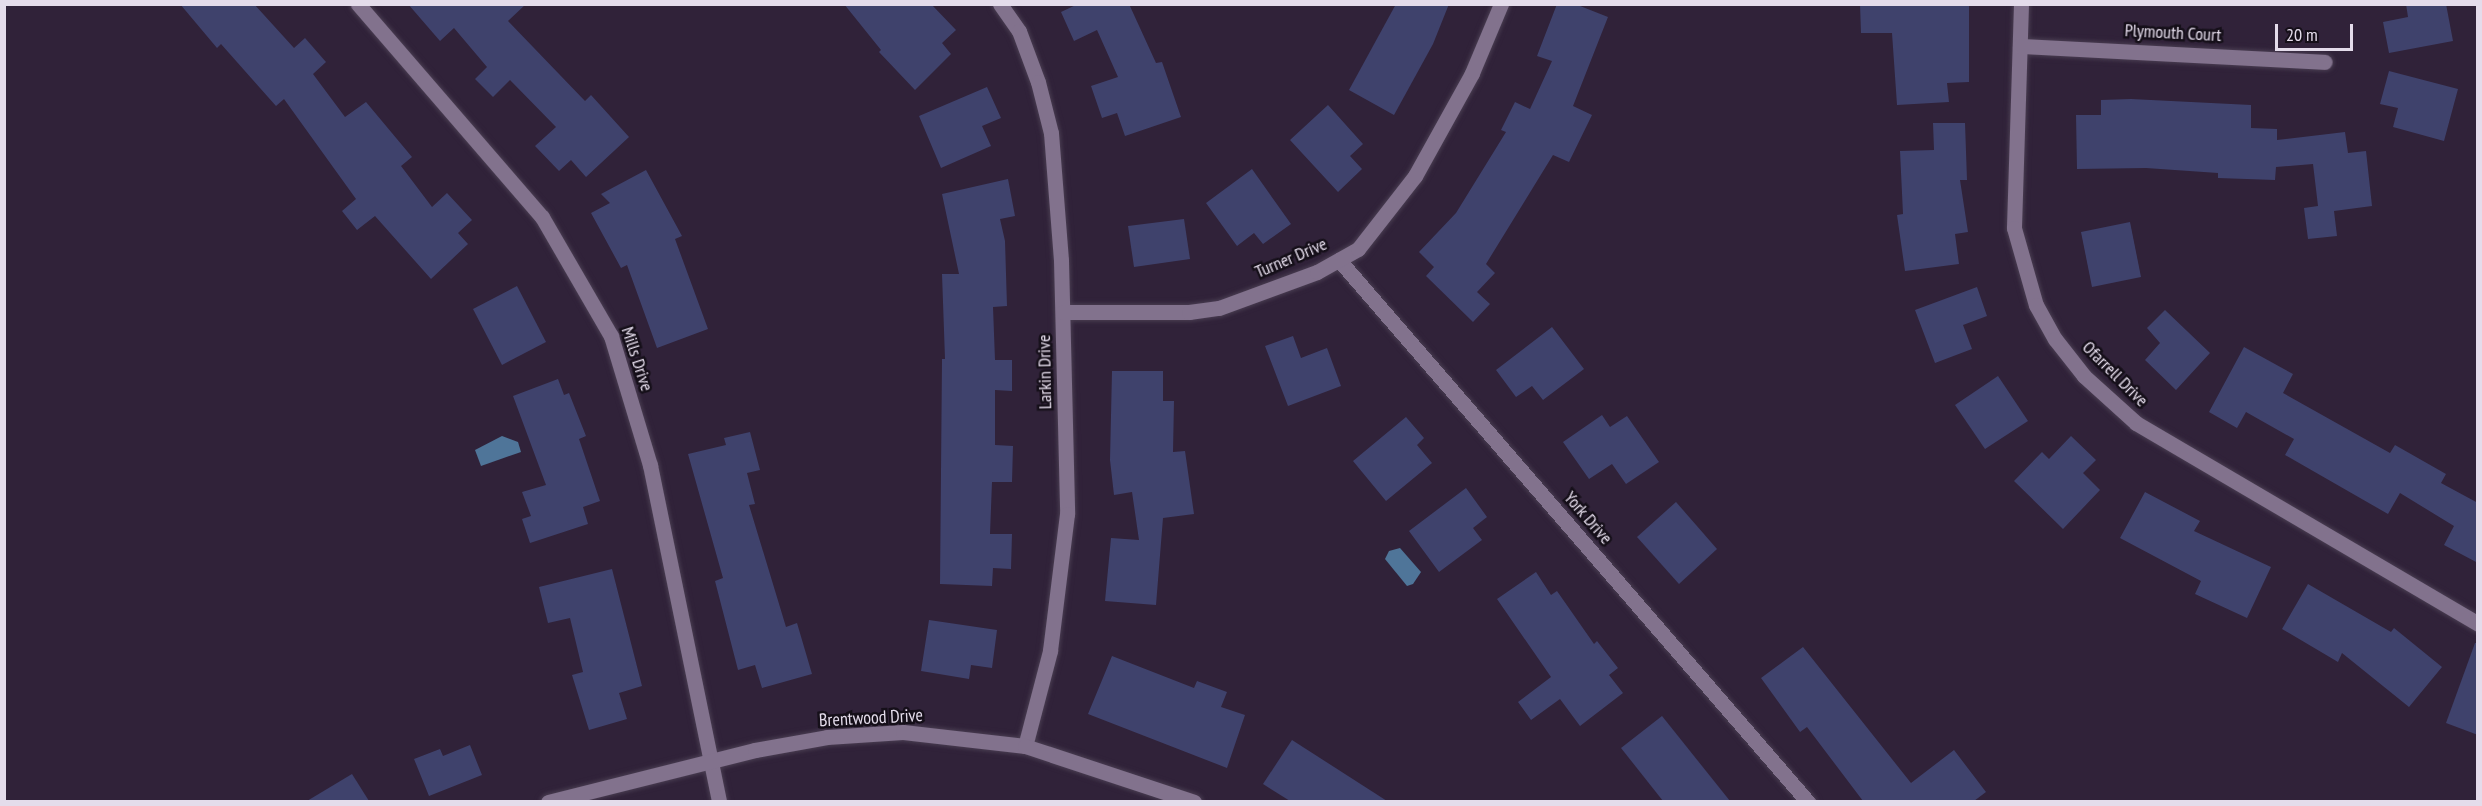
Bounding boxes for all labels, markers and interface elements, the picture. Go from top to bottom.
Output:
scale bar [2278,12,2356,50]
street label: Plymouth Court [2124,20,2222,46]
text: 20 m [2286,23,2318,46]
street label: Turner Drive [1252,233,1330,283]
street label: Mills Drive [616,324,658,394]
street label: Larkin Drive [1034,334,1056,410]
street label: Ofarrell Drive [2078,337,2152,411]
street label: York Drive [1559,487,1617,549]
street label: Brentwood Drive [818,704,924,732]

